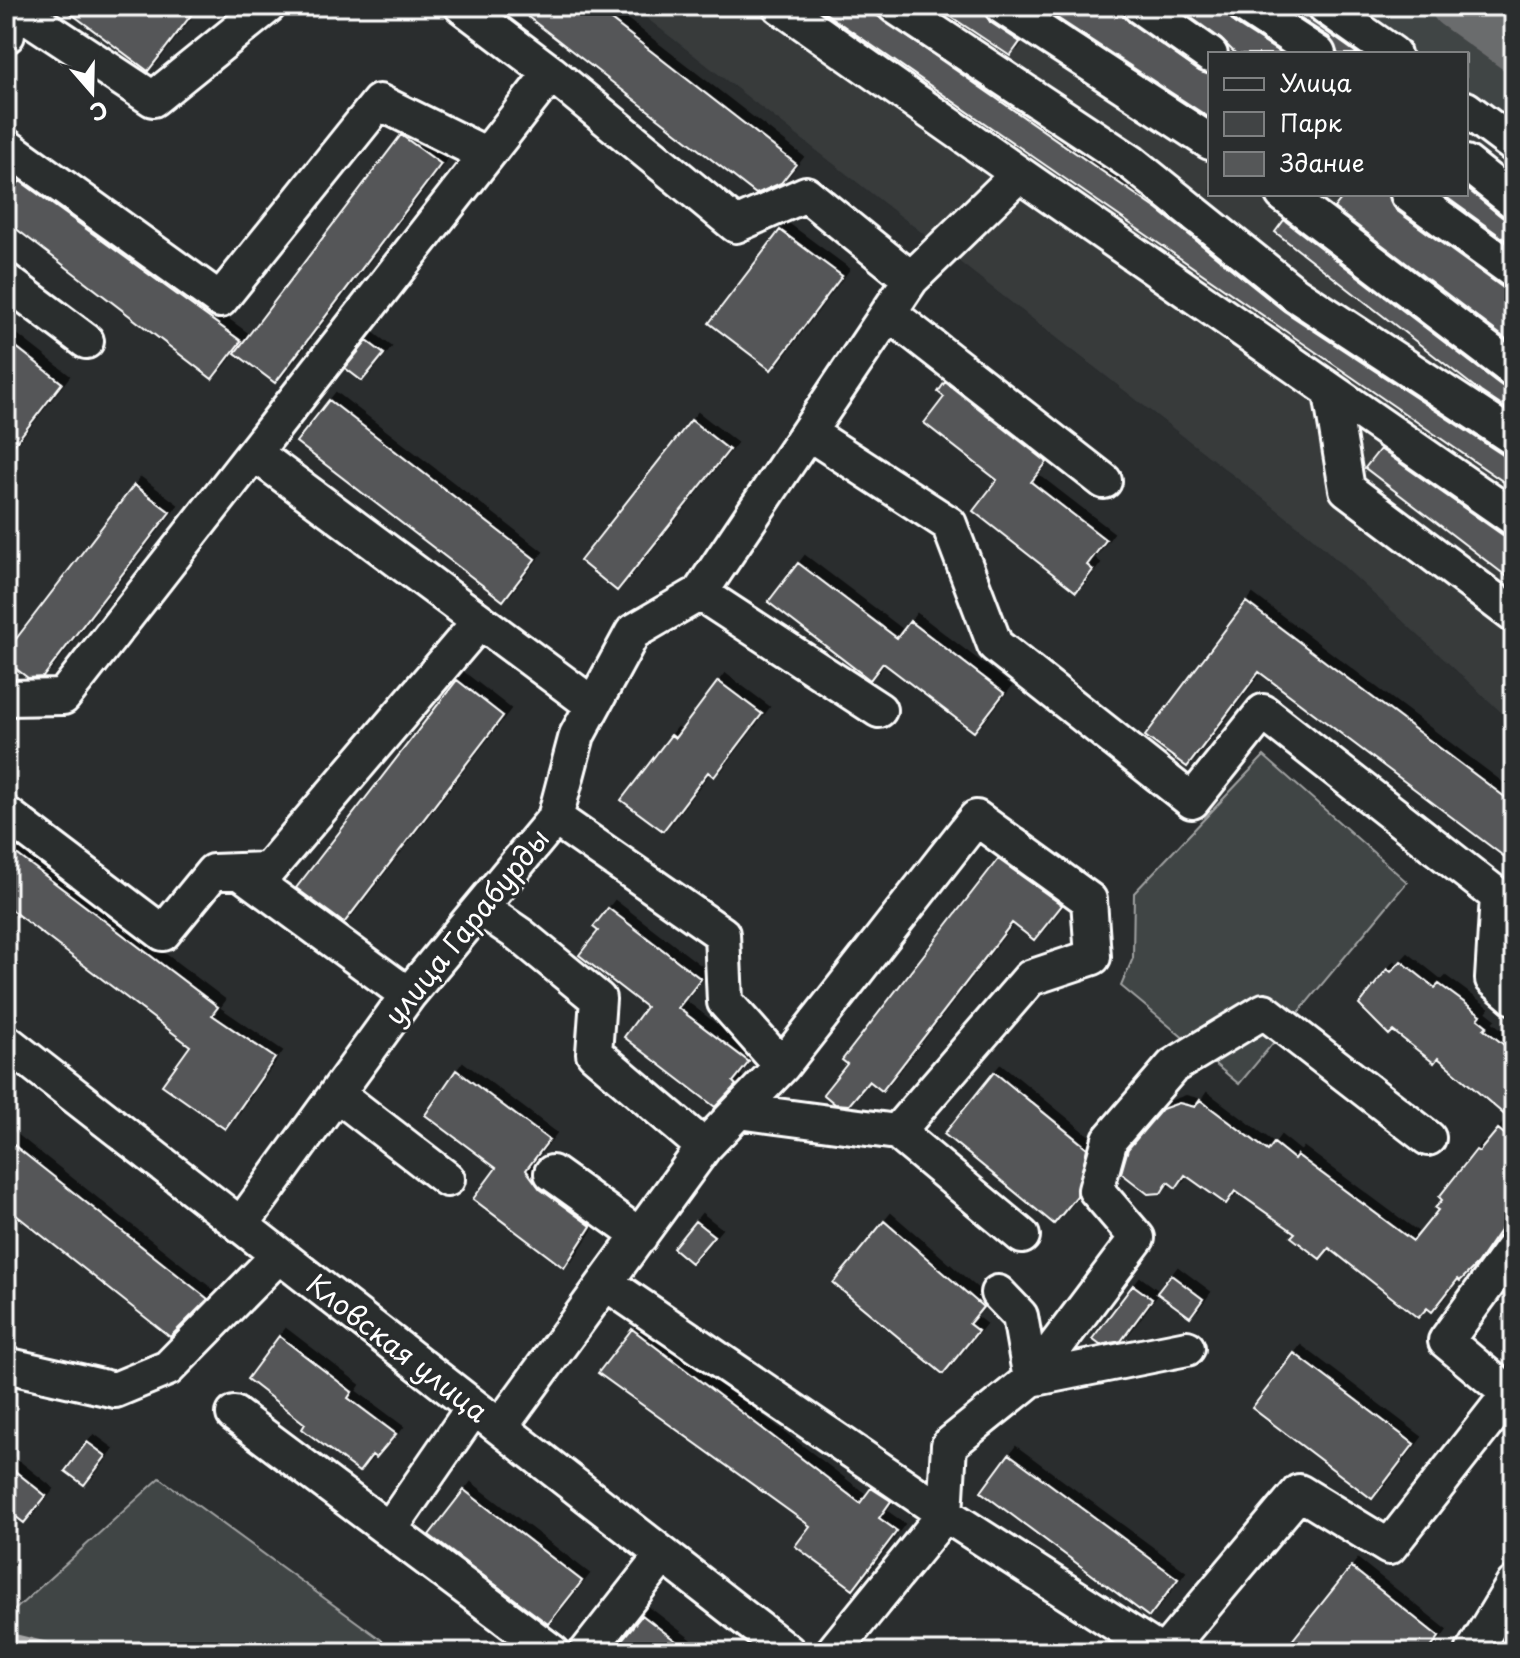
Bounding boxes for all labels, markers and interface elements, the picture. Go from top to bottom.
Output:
north arrow [52,52,132,132]
legend [1208,52,1468,196]
text: Улица [1280,64,1352,100]
text: С [86,94,113,131]
text: Парк [1280,104,1343,140]
text: Здание [1280,144,1365,180]
street label: улица Гарабурды [373,818,559,1034]
street label: Кловская улица [298,1262,498,1432]

